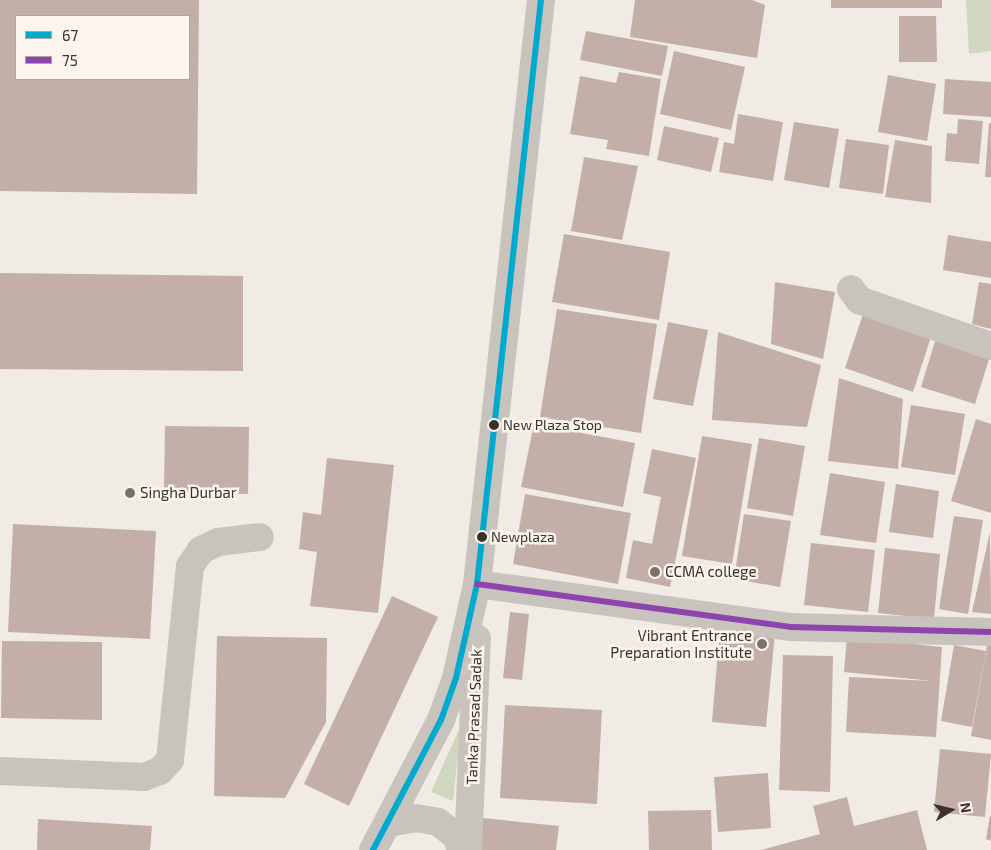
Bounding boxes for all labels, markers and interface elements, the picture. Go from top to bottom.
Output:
legend [15,15,190,80]
text: 67 [62,26,78,44]
text: 75 [62,51,78,69]
place label: New Plaza Stop [503,417,602,433]
marker: New Plaza Stop [489,420,499,430]
place label: Singha Durbar [140,484,237,502]
marker: Singha Durbar [124,487,136,499]
place label: Newplaza [491,529,555,545]
marker: Newplaza [477,532,487,542]
place label: CCMA college [665,563,757,581]
marker: CCMA college [649,566,661,578]
place label: Vibrant Entrance Preparation Institute [610,626,752,661]
marker: Vibrant Entrance Preparation Institute [756,638,768,650]
street label: Tanka Prasad Sadak [463,649,485,785]
north arrow [926,785,976,835]
text: N [957,801,975,814]

